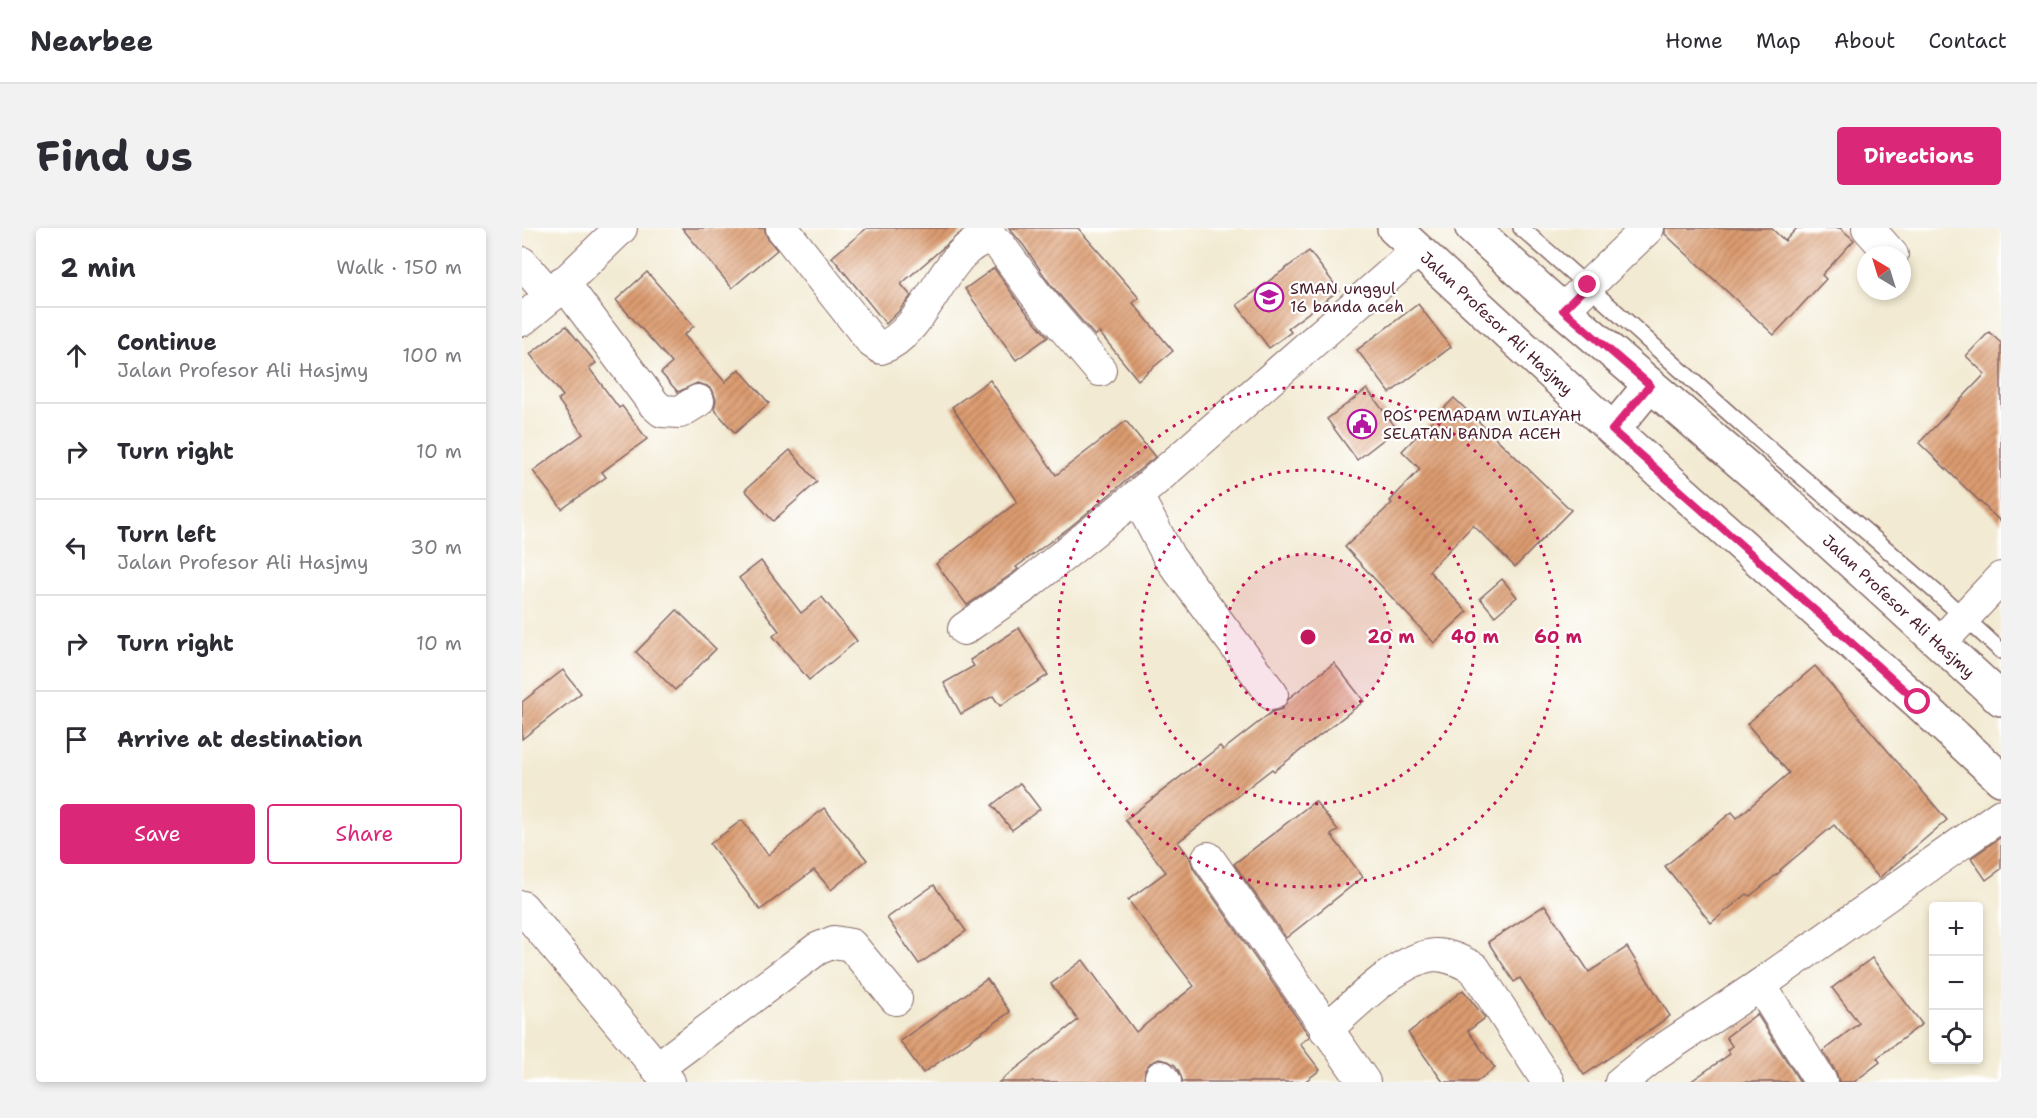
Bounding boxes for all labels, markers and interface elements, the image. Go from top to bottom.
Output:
text: Nearbee [30,22,153,60]
text: Home [1665,27,1723,55]
text: Map [1756,27,1801,55]
text: About [1834,27,1895,55]
text: Contact [1928,27,2007,55]
button: Directions [1837,127,2001,185]
text: Find us [36,128,193,184]
north arrow [1857,246,1911,300]
street label: Jalan Profesor Ali Hasjmy [1416,247,1577,400]
text: 2 min [60,250,136,285]
text: Walk · 150 m [336,254,462,280]
route end [1574,271,1600,297]
place label: SMAN unggul 16 banda aceh [1290,278,1404,317]
school or university icon: SMAN unggul 16 banda aceh [1253,281,1285,313]
text: Continue [117,328,217,357]
icon: ahead [60,339,93,372]
text: 100 m [402,342,462,368]
text: Jalan Profesor Ali Hasjmy [117,357,369,383]
place label: POS PEMADAM WILAYAH SELATAN BANDA ACEH [1383,405,1582,444]
public building icon: POS PEMADAM WILAYAH SELATAN BANDA ACEH [1346,408,1378,440]
icon: right [60,435,93,468]
text: Turn right [117,437,234,466]
text: 10 m [416,438,462,464]
text: Turn left [117,520,216,549]
street label: Jalan Profesor Ali Hasjmy [1818,530,1979,683]
icon: left [60,531,93,564]
text: 30 m [410,534,462,560]
text: Jalan Profesor Ali Hasjmy [117,549,369,575]
text: 20 m [1367,625,1415,649]
text: 40 m [1451,625,1499,649]
text: 60 m [1534,625,1582,649]
icon: right [60,627,93,660]
centre of rings [1298,627,1318,647]
text: Turn right [117,629,234,658]
text: 10 m [416,630,462,656]
route start [1904,688,1930,714]
icon: arrive [60,723,93,756]
text: Arrive at destination [117,725,363,754]
button: Save [60,804,255,864]
button: Share [267,804,462,864]
map controls [1929,902,1983,1064]
button: + [1929,902,1983,956]
button: − [1929,956,1983,1010]
button: locate [1929,1010,1983,1064]

